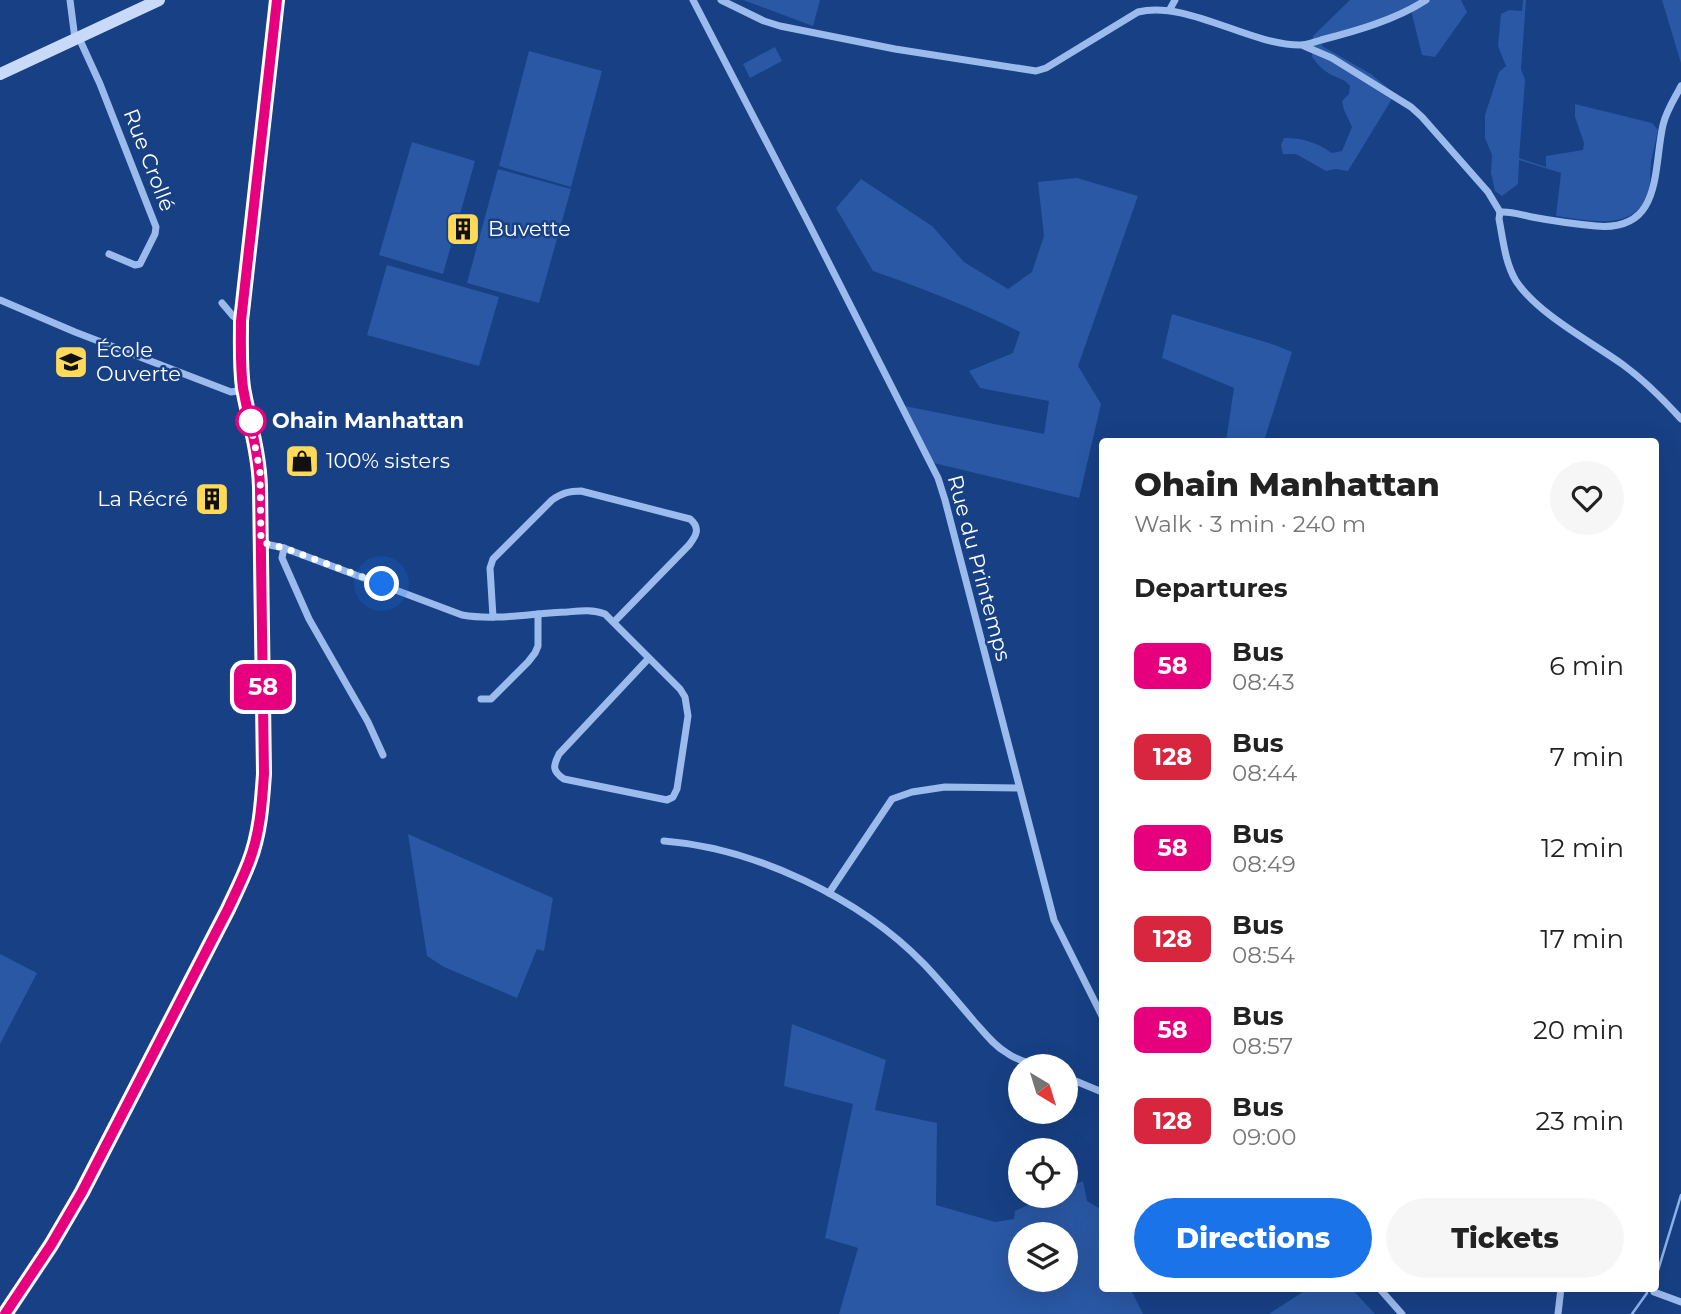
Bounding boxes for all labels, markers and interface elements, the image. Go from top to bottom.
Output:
street label: Rue Crollé [119,105,180,215]
building icon: Buvette [444,210,482,248]
place label: Buvette [488,216,571,241]
place label: École Ouverte [96,337,181,386]
school or university icon: École Ouverte [52,343,90,381]
marker: Ohain Manhattan [236,406,266,436]
place label: Ohain Manhattan [272,408,464,433]
shop icon: 100% sisters [283,442,321,480]
place label: 100% sisters [326,448,450,473]
button: heart [1550,461,1624,535]
text: Ohain Manhattan [1134,464,1440,504]
street label: Rue du Printemps [943,472,1016,664]
building icon: La Récré [193,480,231,518]
place label: La Récré [97,486,188,511]
text: Walk · 3 min · 240 m [1134,510,1366,538]
your location [364,566,399,601]
text: Departures [1134,572,1288,604]
text: Bus [1232,636,1284,668]
text: 6 min [1549,650,1624,682]
text: 58 [1157,651,1188,680]
line badge: 58 [232,664,294,710]
text: 08:43 [1232,668,1295,696]
text: 58 [248,672,278,701]
text: Bus [1232,727,1284,759]
text: 7 min [1550,741,1624,773]
text: 128 [1153,742,1192,771]
text: 08:44 [1232,759,1297,787]
text: Bus [1232,818,1284,850]
text: 12 min [1541,832,1624,864]
text: 58 [1157,833,1188,862]
text: 08:49 [1232,850,1296,878]
text: Bus [1232,909,1284,941]
text: 17 min [1540,923,1624,955]
text: 128 [1153,924,1192,953]
text: 08:54 [1232,941,1295,969]
text: Bus [1232,1000,1284,1032]
text: 20 min [1533,1014,1624,1046]
text: 58 [1157,1015,1188,1044]
text: 08:57 [1232,1032,1293,1060]
north arrow [1008,1054,1078,1124]
map controls [1008,1054,1078,1292]
text: Bus [1232,1091,1284,1123]
text: 23 min [1536,1105,1624,1137]
text: 128 [1153,1106,1192,1135]
text: 09:00 [1232,1123,1297,1151]
button: locate [1008,1138,1078,1208]
button: Directions [1134,1198,1372,1278]
button: Tickets [1386,1198,1624,1278]
button: layers [1008,1222,1078,1292]

